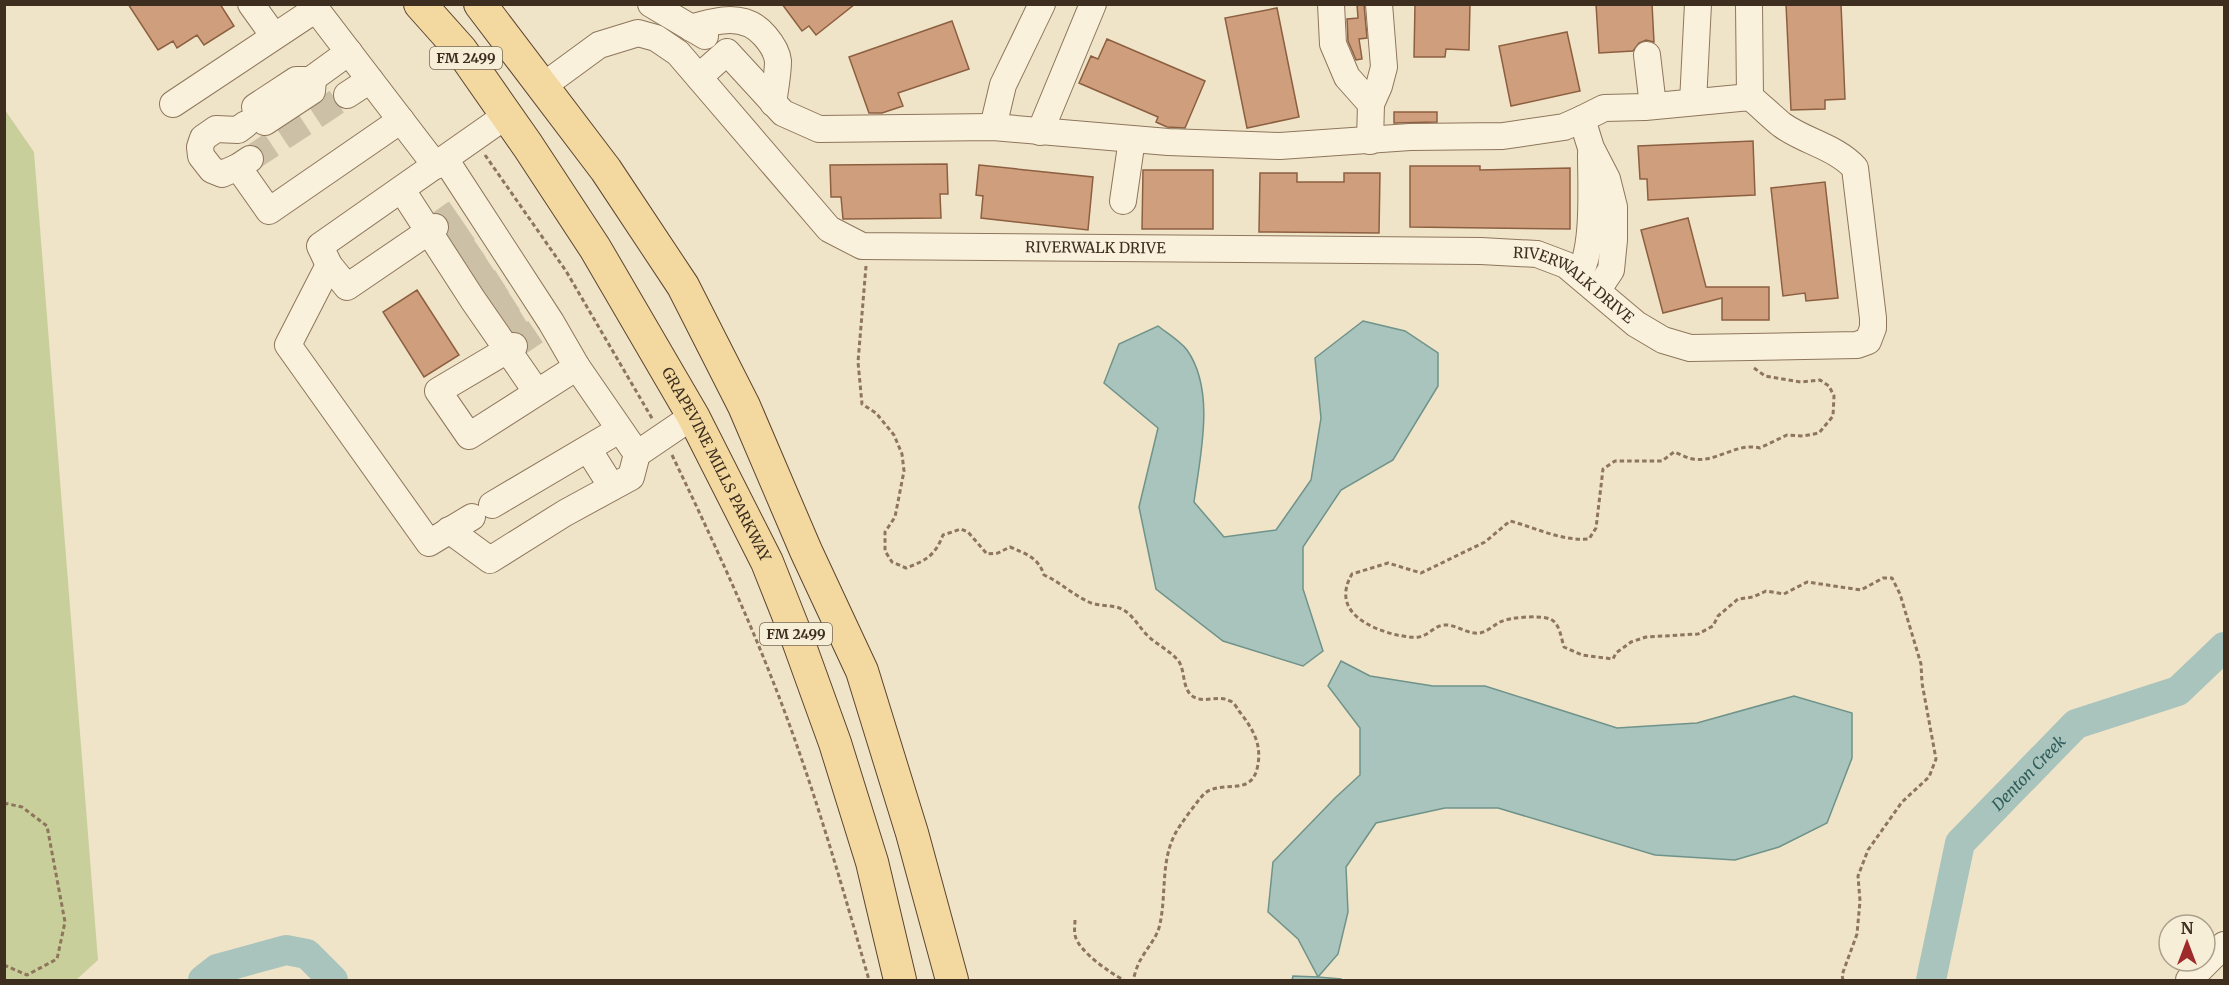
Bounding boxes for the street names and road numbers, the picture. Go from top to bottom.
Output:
road number: FM 2499 [430,47,502,69]
street label: RIVERWALK DRIVE [1025,237,1166,257]
street label: RIVERWALK DRIVE [1513,243,1638,327]
street label: GRAPEVINE MILLS PARKWAY [658,364,775,565]
road number: FM 2499 [760,623,832,645]

